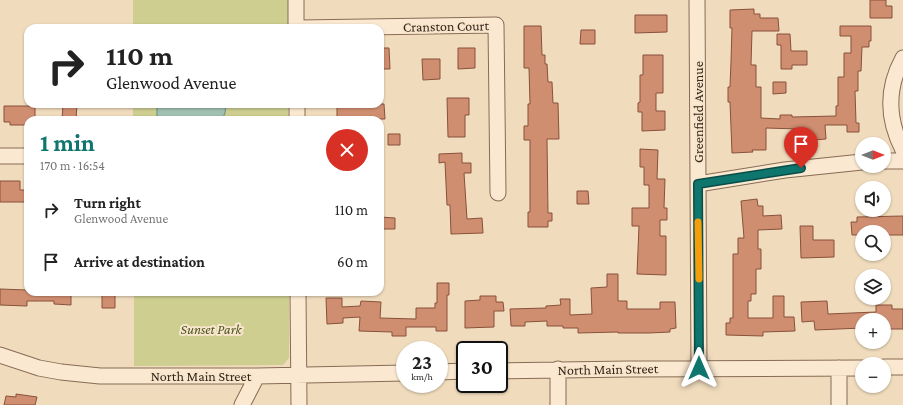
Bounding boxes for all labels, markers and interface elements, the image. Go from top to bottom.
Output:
street label: Cranston Court [403,17,490,35]
icon: right [40,40,92,92]
text: 110 m [106,40,173,71]
street label: Greenfield Avenue [690,61,706,163]
text: Glenwood Avenue [106,73,236,93]
pin [784,127,818,168]
text: 1 min [40,129,95,156]
button: close [326,129,368,171]
icon: arrive [790,133,812,155]
north arrow [855,137,891,173]
map controls [855,137,891,393]
text: 170 m · 16:54 [40,158,105,173]
button: sound [855,181,891,217]
text: Turn right [74,195,141,211]
icon: right [40,199,62,221]
text: 110 m [335,202,368,218]
text: Glenwood Avenue [74,211,168,226]
button: search [855,225,891,261]
icon: arrive [40,251,62,273]
text: Arrive at destination [74,254,205,270]
text: 60 m [337,254,368,270]
button: layers [855,269,891,305]
button: + [855,313,891,349]
park label: Sunset Park [180,321,242,337]
speed limit sign: 30 [456,341,508,393]
position arrow [678,347,720,389]
text: 23 [412,351,432,373]
button: − [855,357,891,393]
street label: North Main Street [558,360,659,378]
street label: North Main Street [151,368,252,384]
text: km/h [411,371,433,382]

